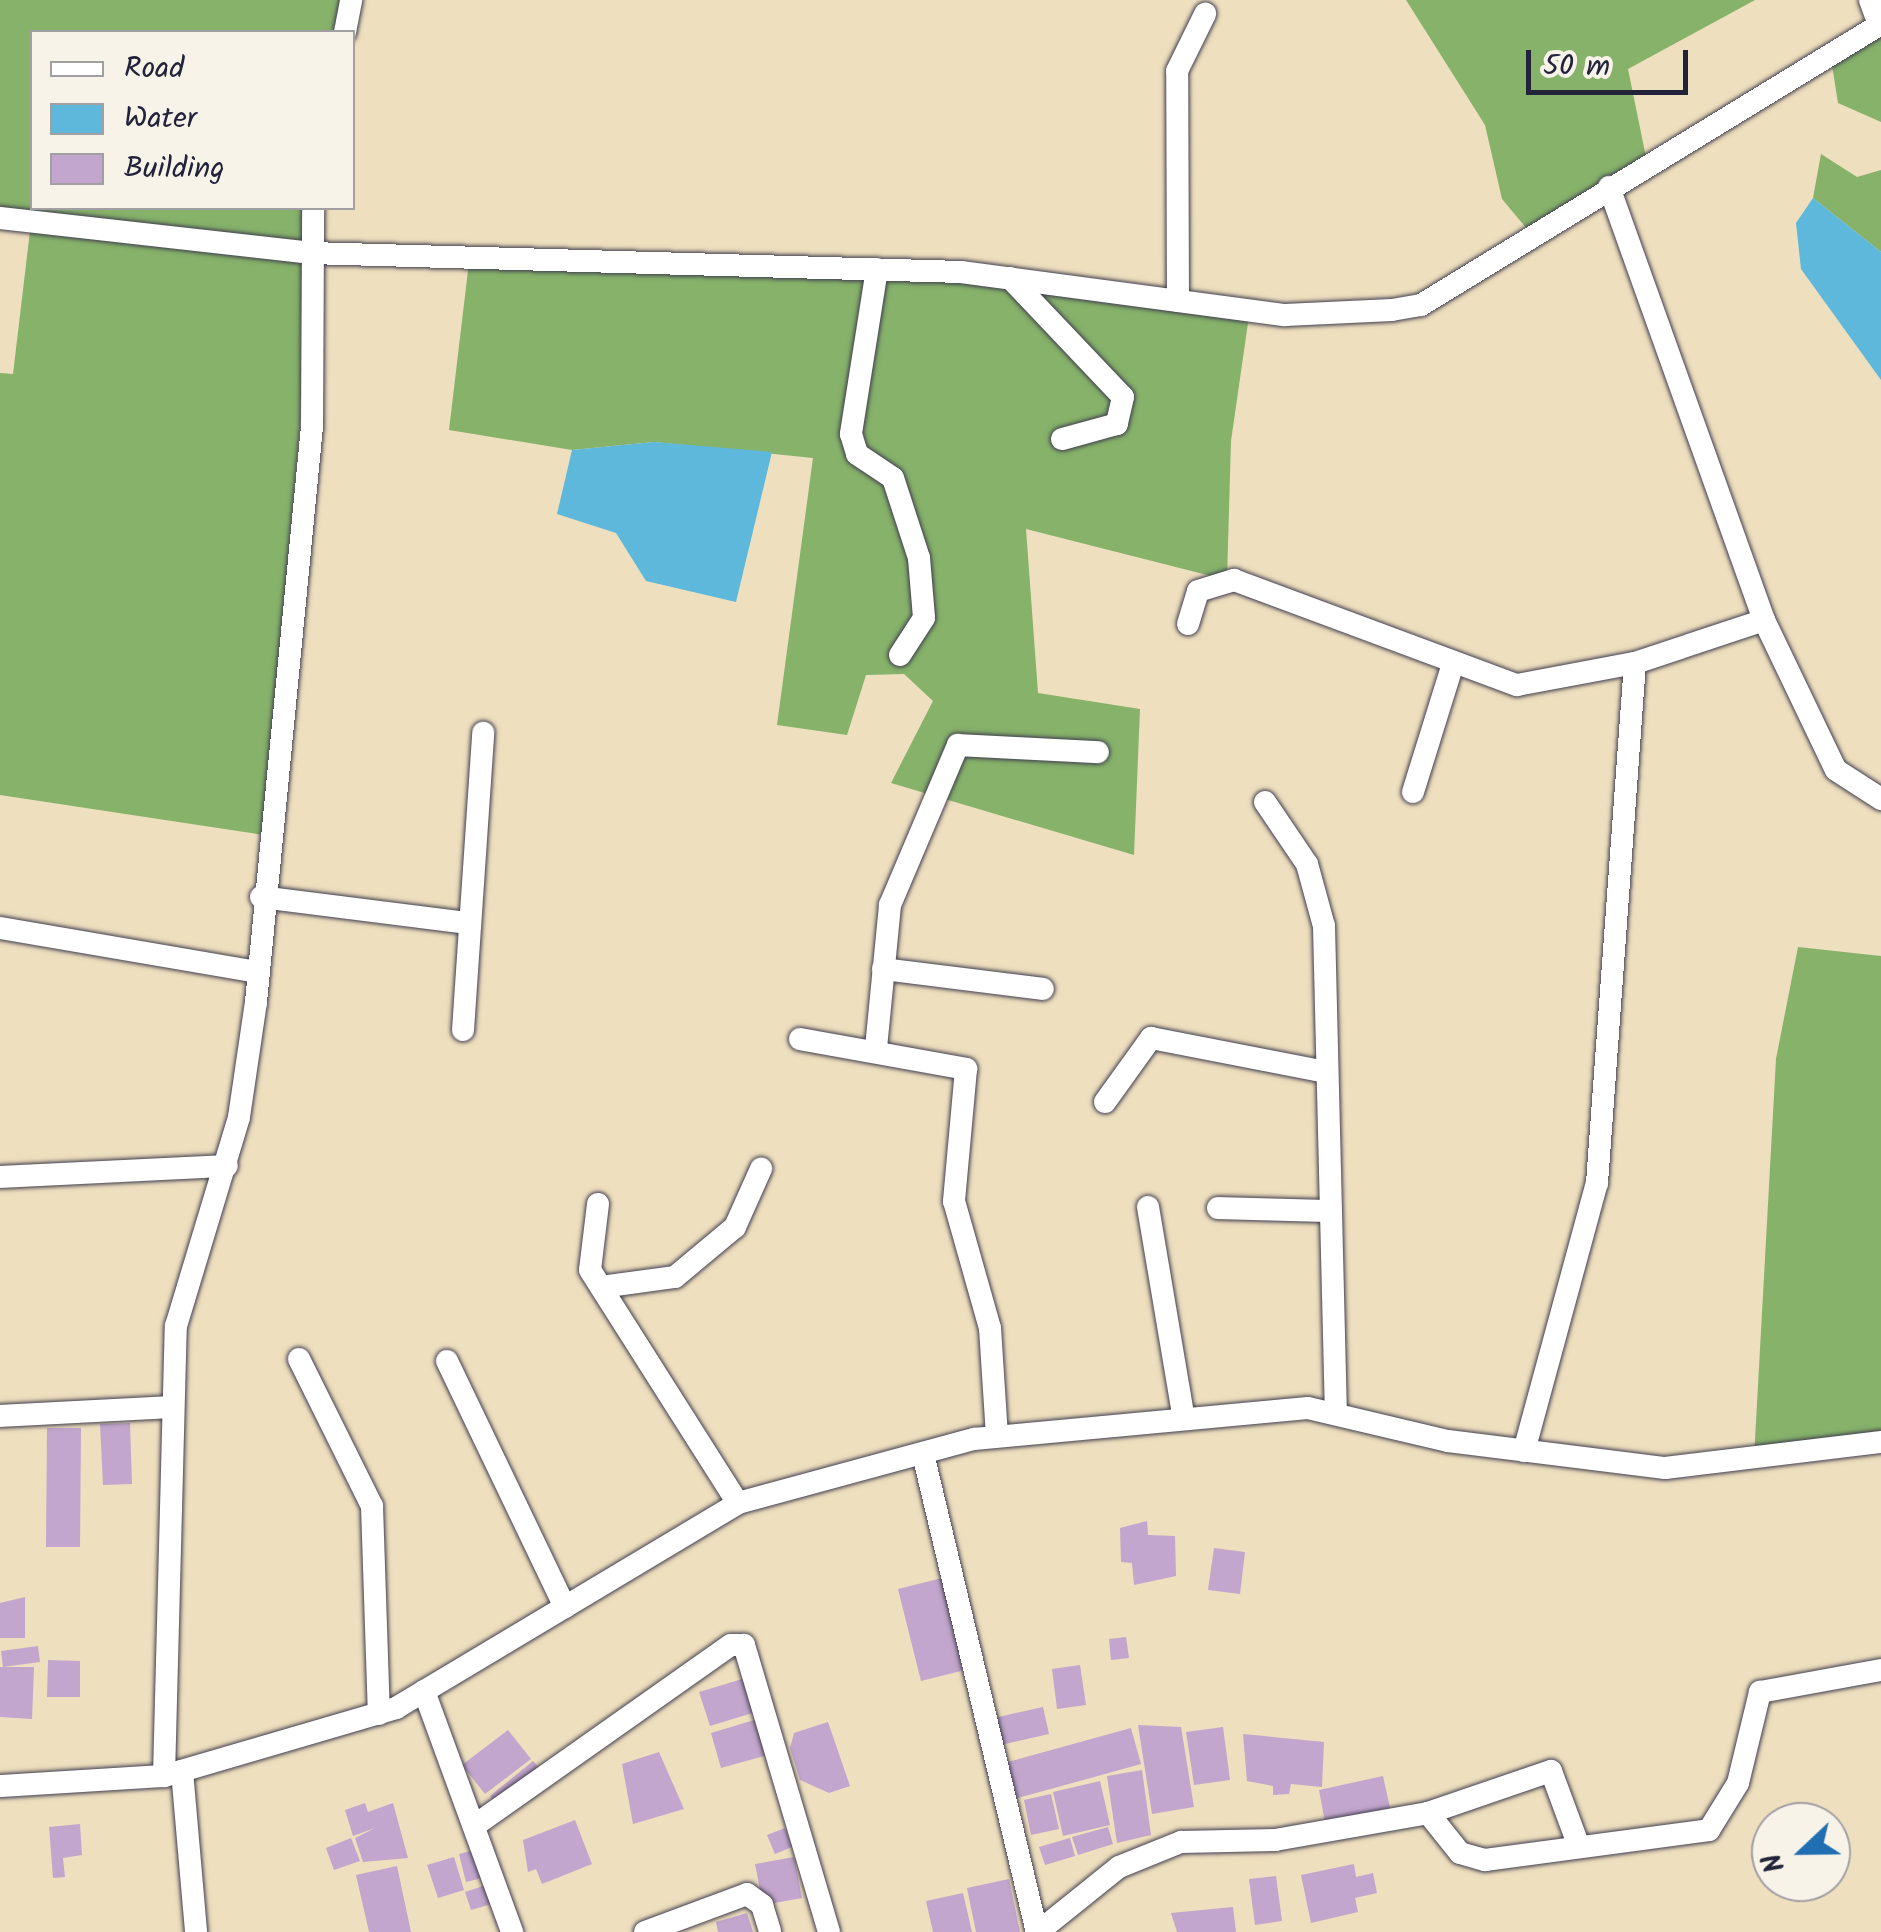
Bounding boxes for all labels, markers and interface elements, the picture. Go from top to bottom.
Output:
legend [30,30,355,210]
scale bar [1531,30,1694,92]
text: 50 m [1543,43,1610,91]
text: Road [124,45,184,93]
text: Water [124,95,197,143]
text: Building [124,145,224,193]
north arrow [1751,1802,1851,1902]
text: N [1750,1846,1799,1879]

